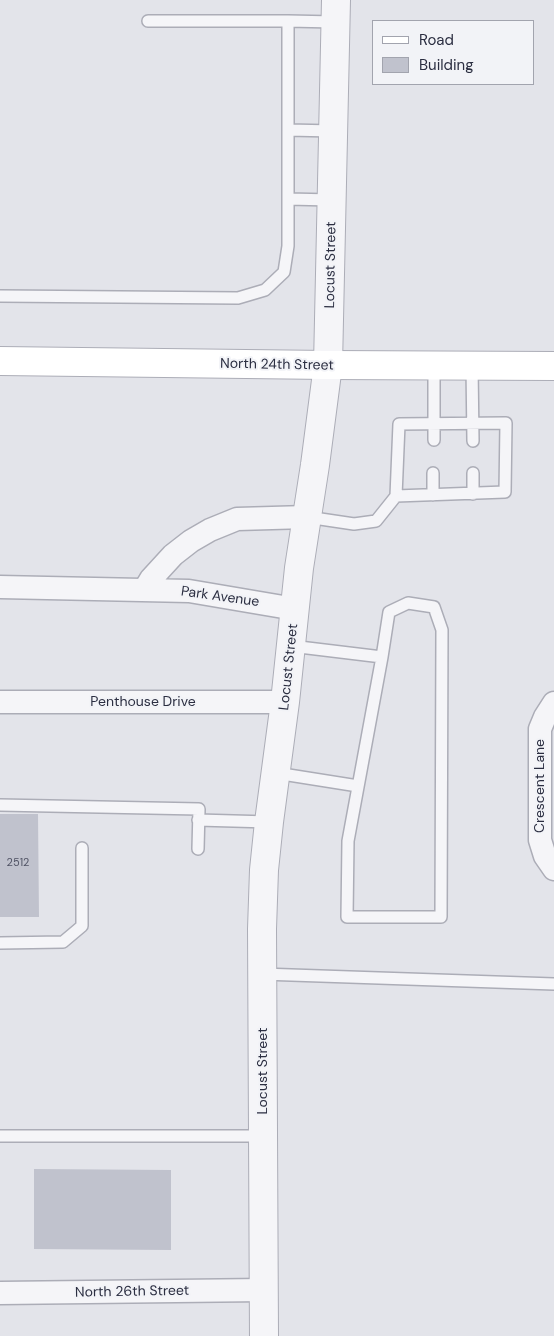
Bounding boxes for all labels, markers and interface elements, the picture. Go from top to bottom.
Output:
legend [372,20,534,85]
text: Road [419,30,454,50]
text: Building [419,55,474,75]
street label: Locust Street [322,221,340,309]
street label: North 24th Street [220,356,334,374]
street label: Park Avenue [180,583,260,611]
street label: Locust Street [276,623,302,711]
street label: Penthouse Drive [90,694,196,710]
street label: Crescent Lane [532,739,548,833]
house number: 2512 [7,856,29,870]
street label: Locust Street [255,1027,271,1115]
street label: North 26th Street [75,1283,189,1301]

